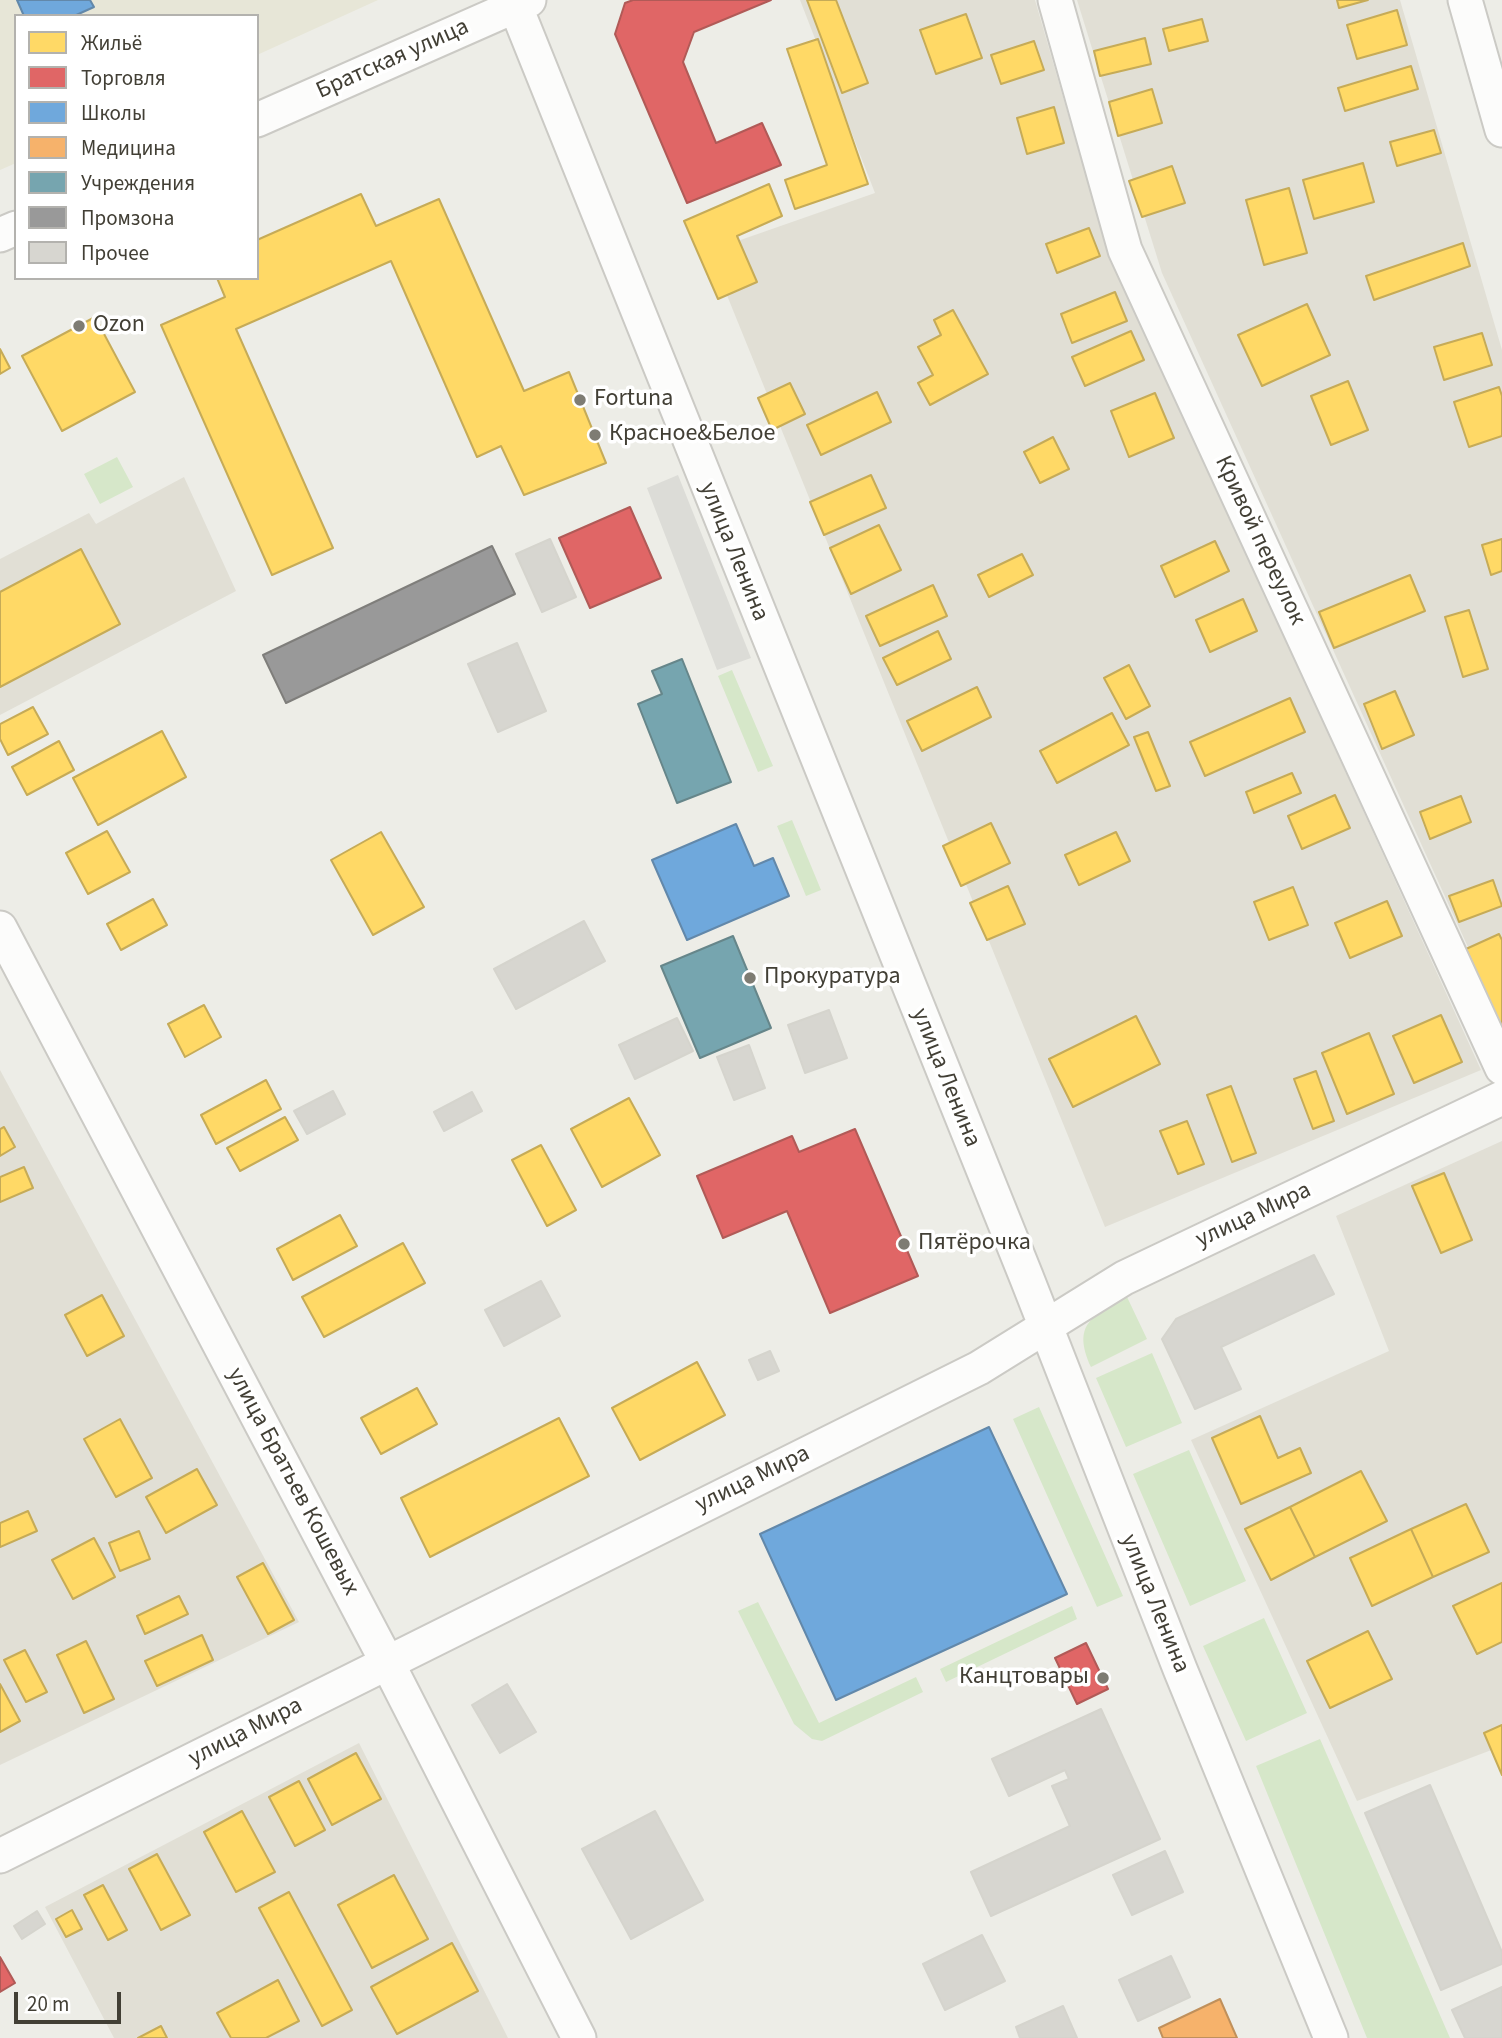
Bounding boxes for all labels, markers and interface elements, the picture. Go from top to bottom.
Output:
street label: Братская улица [312,13,474,107]
legend [14,14,259,280]
text: Жильё [81,28,142,58]
text: Торговля [81,63,166,93]
text: Школы [81,98,146,128]
text: Медицина [81,133,176,163]
text: Учреждения [81,168,195,198]
text: Промзона [81,203,174,233]
text: Прочее [81,238,149,268]
place label: Ozon [93,312,145,340]
marker: Ozon [71,318,87,334]
place label: Fortuna [594,386,673,414]
marker: Fortuna [572,392,588,408]
place label: Красное&Белое [609,421,775,449]
marker: Красное&Белое [587,427,603,443]
street label: Кривой переулок [1207,452,1311,630]
street label: улица Ленина [692,478,774,626]
place label: Прокуратура [764,964,901,992]
marker: Прокуратура [742,970,758,986]
street label: улица Ленина [904,1004,986,1152]
street label: улица Мира [1192,1177,1316,1255]
place label: Пятёрочка [918,1230,1031,1258]
marker: Пятёрочка [896,1236,912,1252]
street label: улица Братьев Кошевых [220,1363,364,1601]
street label: улица Мира [691,1440,815,1520]
street label: улица Ленина [1113,1530,1195,1678]
place label: Канцтовары [959,1664,1089,1692]
marker: Канцтовары [1095,1670,1111,1686]
street label: улица Мира [184,1692,308,1774]
scale bar [18,1979,124,2023]
text: 20 m [27,1989,69,2019]

